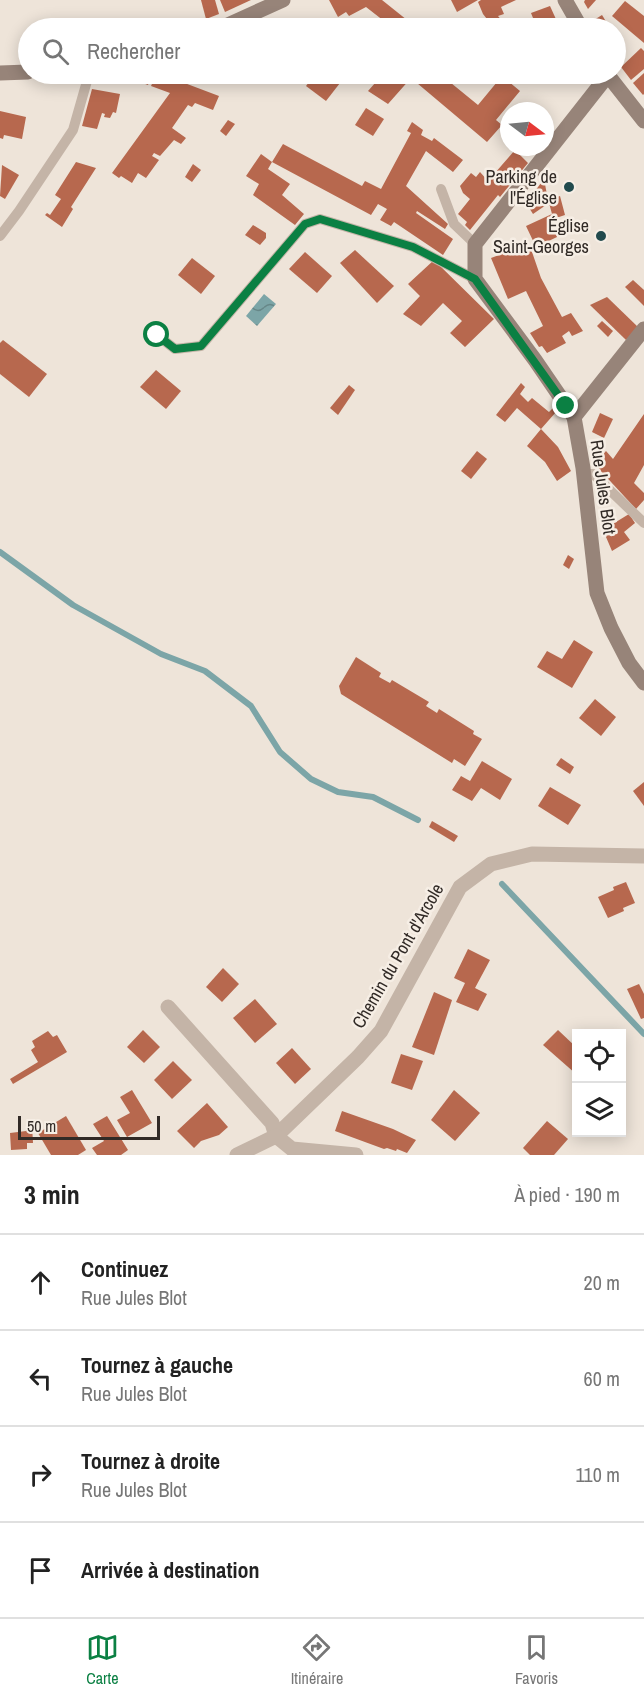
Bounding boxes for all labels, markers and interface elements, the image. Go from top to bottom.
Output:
search box [18,18,626,84]
icon: search [39,35,72,68]
text: Rechercher [87,36,180,66]
north arrow [500,102,554,156]
place label: Parking de l'Église [486,164,557,210]
marker: Parking de l'Église [562,180,576,194]
place label: Église Saint-Georges [493,213,589,259]
marker: Église Saint-Georges [594,229,608,243]
route start [143,321,169,347]
route end [552,392,578,418]
street label: Rue Jules Blot [584,438,622,536]
street label: Chemin du Pont d'Arcole [346,879,449,1033]
map controls [572,1029,626,1137]
button: locate [572,1029,626,1083]
button: layers [572,1083,626,1137]
scale bar [18,1113,160,1140]
text: 50 m [27,1115,56,1137]
text: 3 min [24,1177,80,1212]
text: À pied · 190 m [514,1181,620,1208]
text: Continuez [81,1254,168,1284]
icon: ahead [24,1266,57,1299]
text: 20 m [584,1269,620,1296]
text: Rue Jules Blot [81,1284,187,1311]
text: Tournez à gauche [81,1350,233,1380]
icon: left [24,1362,57,1395]
text: 60 m [584,1365,620,1392]
text: Rue Jules Blot [81,1380,187,1407]
text: Tournez à droite [81,1446,220,1476]
icon: right [24,1458,57,1491]
text: 110 m [576,1461,620,1488]
text: Rue Jules Blot [81,1476,187,1503]
icon: arrive [24,1554,57,1587]
text: Arrivée à destination [81,1555,259,1585]
tab: Carte [86,1631,119,1689]
tab: Itinéraire [291,1631,343,1689]
tab: Favoris [515,1631,558,1689]

